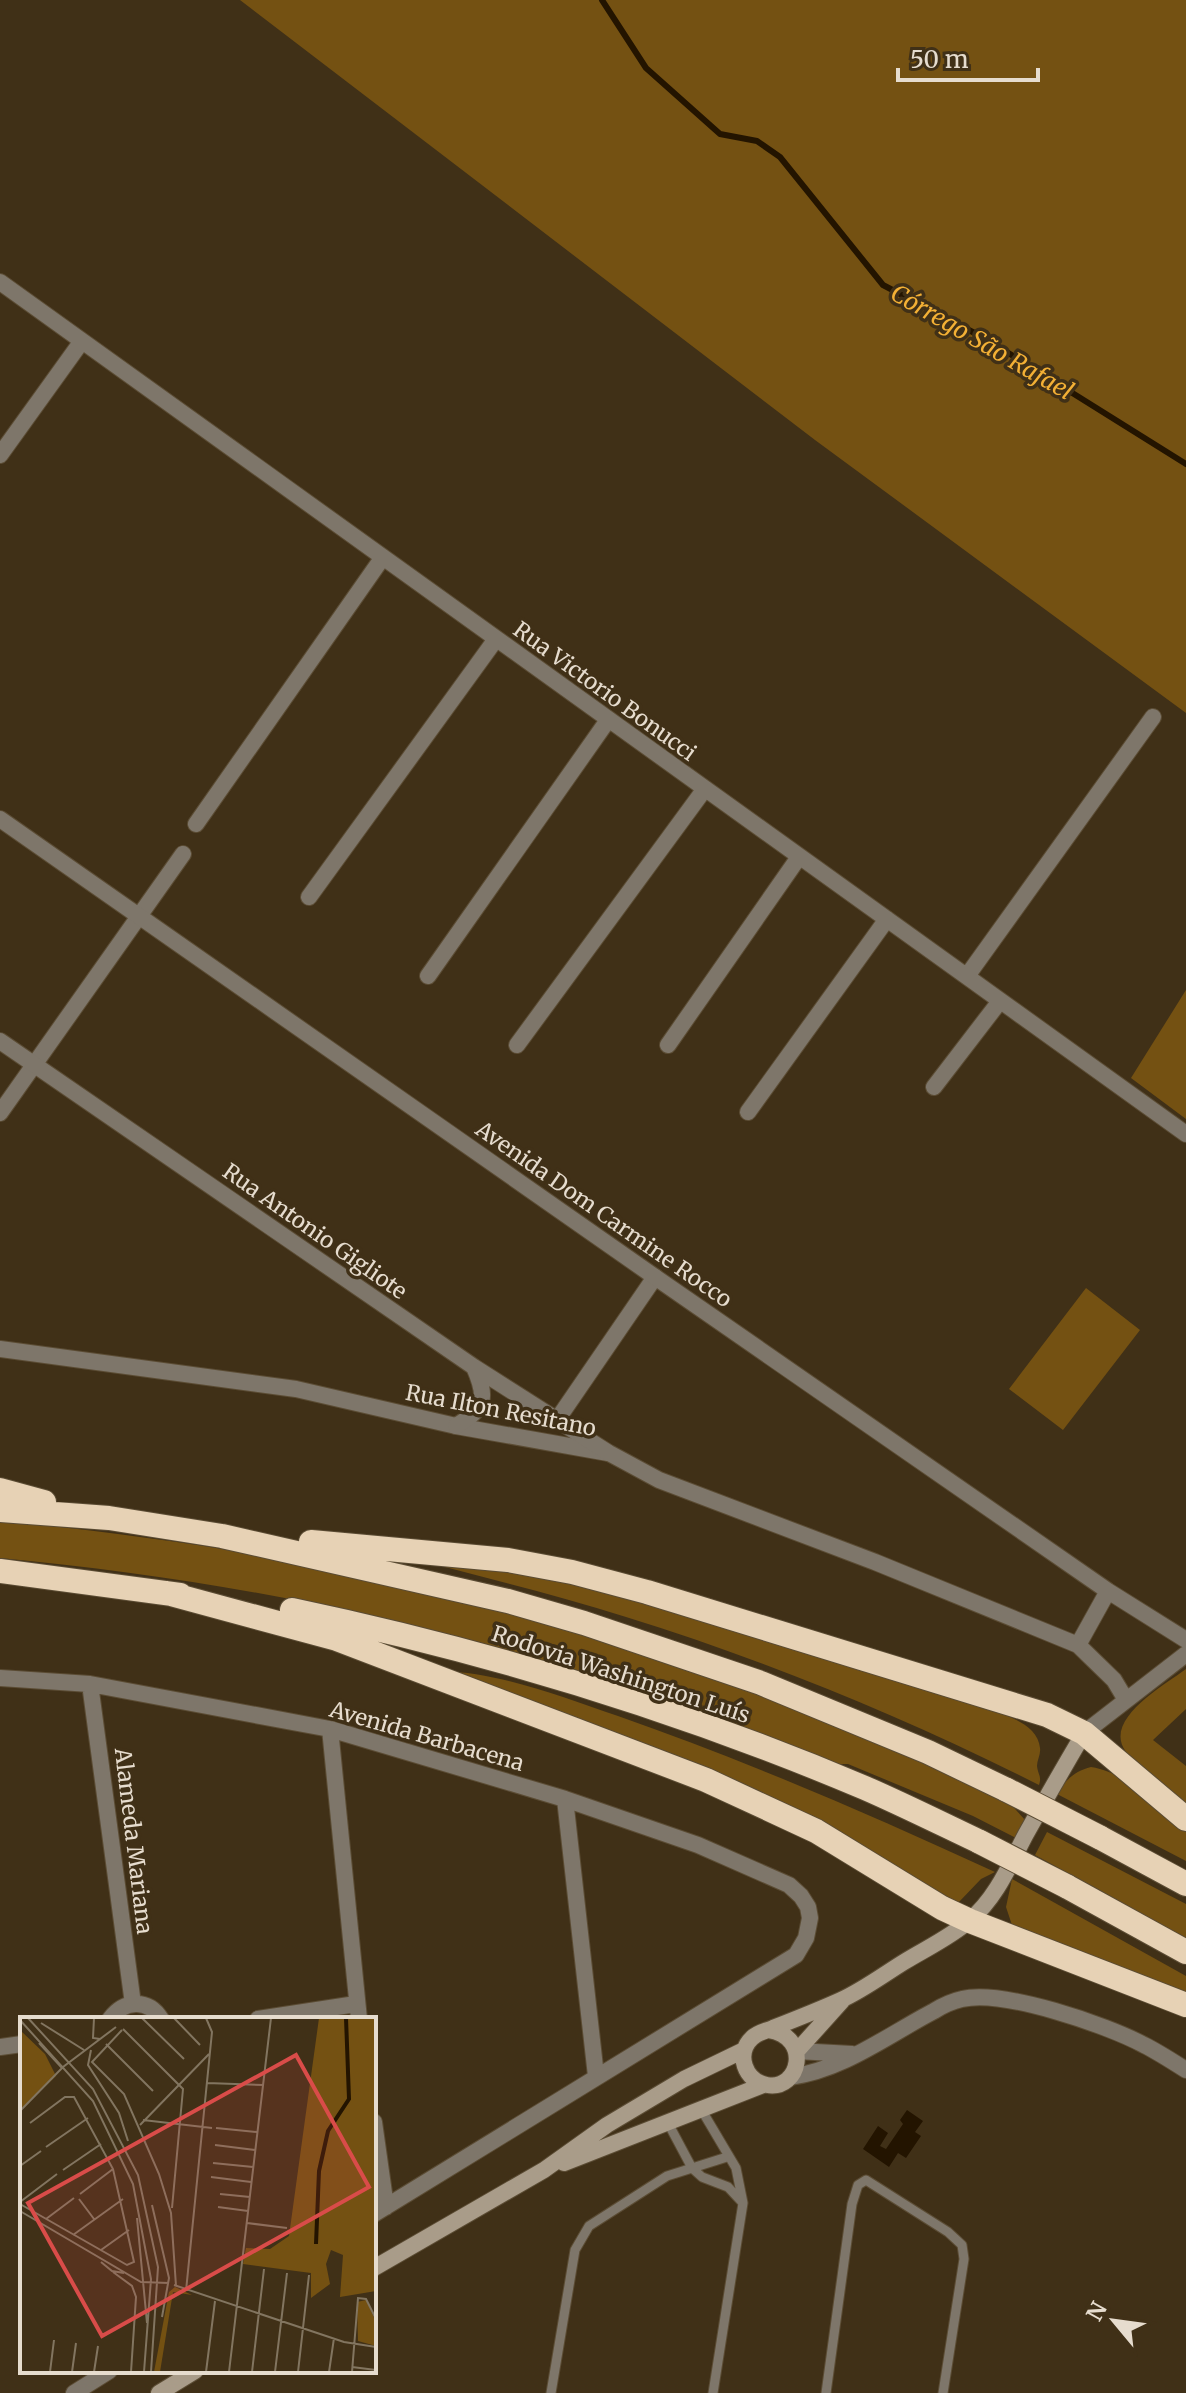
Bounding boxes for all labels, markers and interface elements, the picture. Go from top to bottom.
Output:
scale bar [898,32,1038,82]
text: 50 m [910,44,969,75]
water label: Córrego São Rafael [885,277,1079,407]
street label: Rua Victorio Bonucci [508,615,702,767]
street label: Avenida Dom Carmine Rocco [470,1114,738,1313]
street label: Rua Antonio Gigliote [218,1157,412,1305]
street label: Rua Ilton Resitano [403,1378,599,1442]
street label: Rodovia Washington Luís [488,1619,754,1729]
street label: Avenida Barbacena [326,1695,528,1777]
street label: Alameda Mariana [109,1745,159,1936]
inset map [20,2017,376,2373]
north arrow [1074,2281,1154,2361]
text: N [1080,2296,1113,2326]

